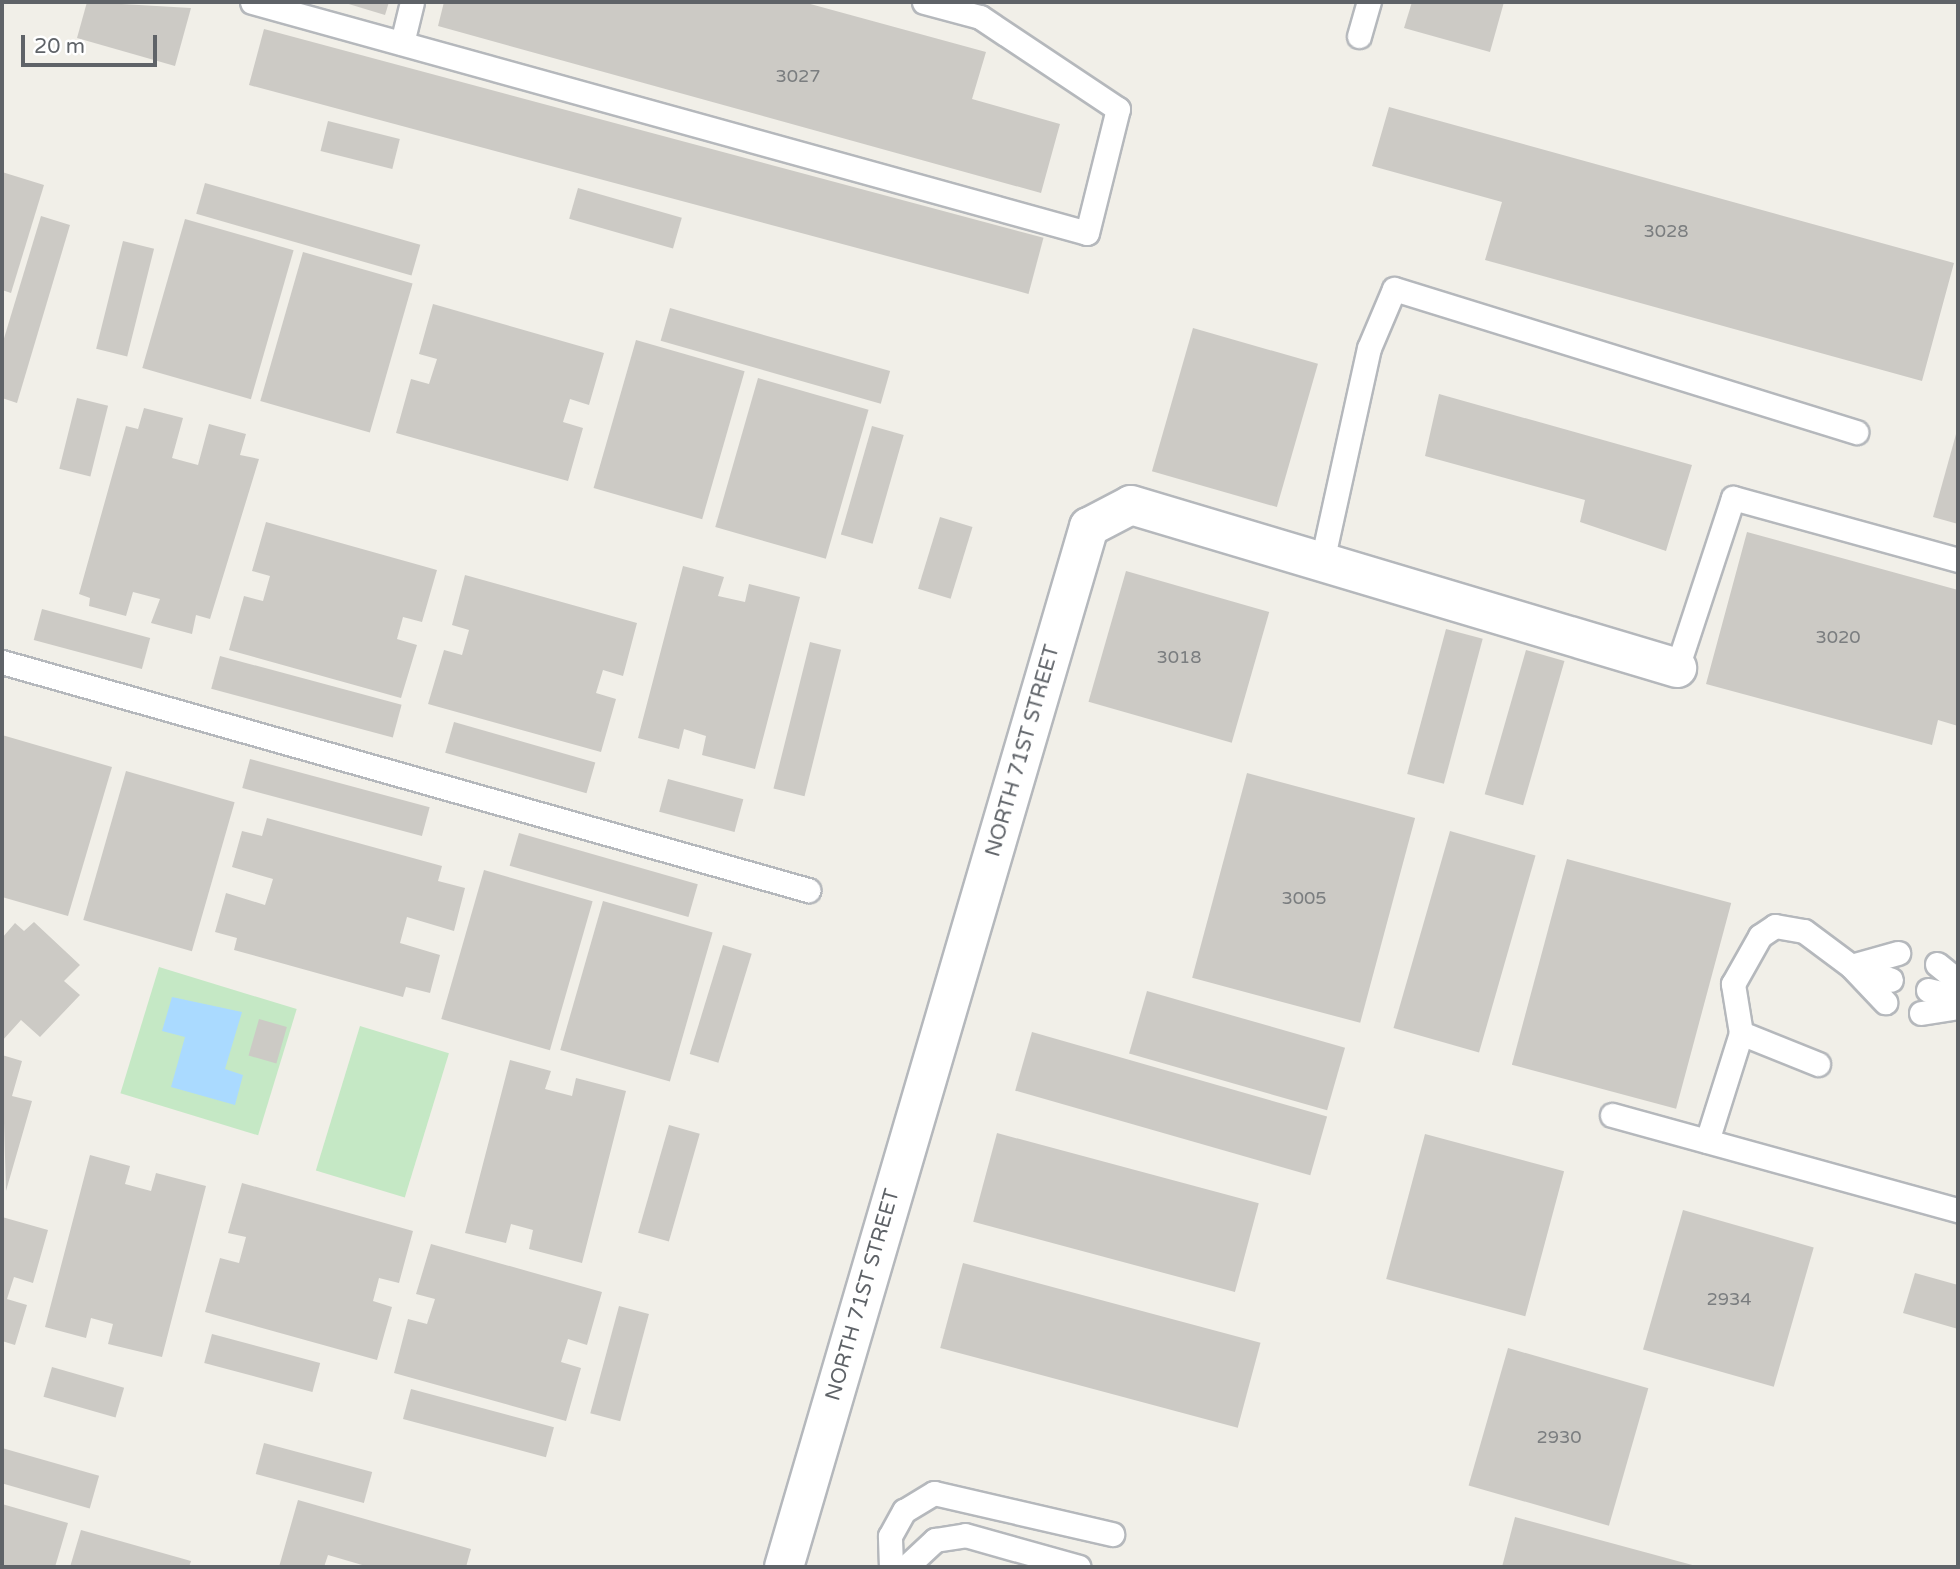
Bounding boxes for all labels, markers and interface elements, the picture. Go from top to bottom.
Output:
scale bar [24,21,161,65]
text: 20 m [34,34,85,59]
house number: 3027 [775,65,821,87]
house number: 3028 [1643,220,1689,242]
house number: 3020 [1815,626,1861,648]
street label: NORTH 71ST STREET [981,642,1065,860]
house number: 3018 [1156,646,1202,668]
house number: 3005 [1281,887,1327,909]
street label: NORTH 71ST STREET [821,1186,905,1404]
house number: 2934 [1706,1288,1752,1310]
house number: 2930 [1536,1426,1582,1448]

